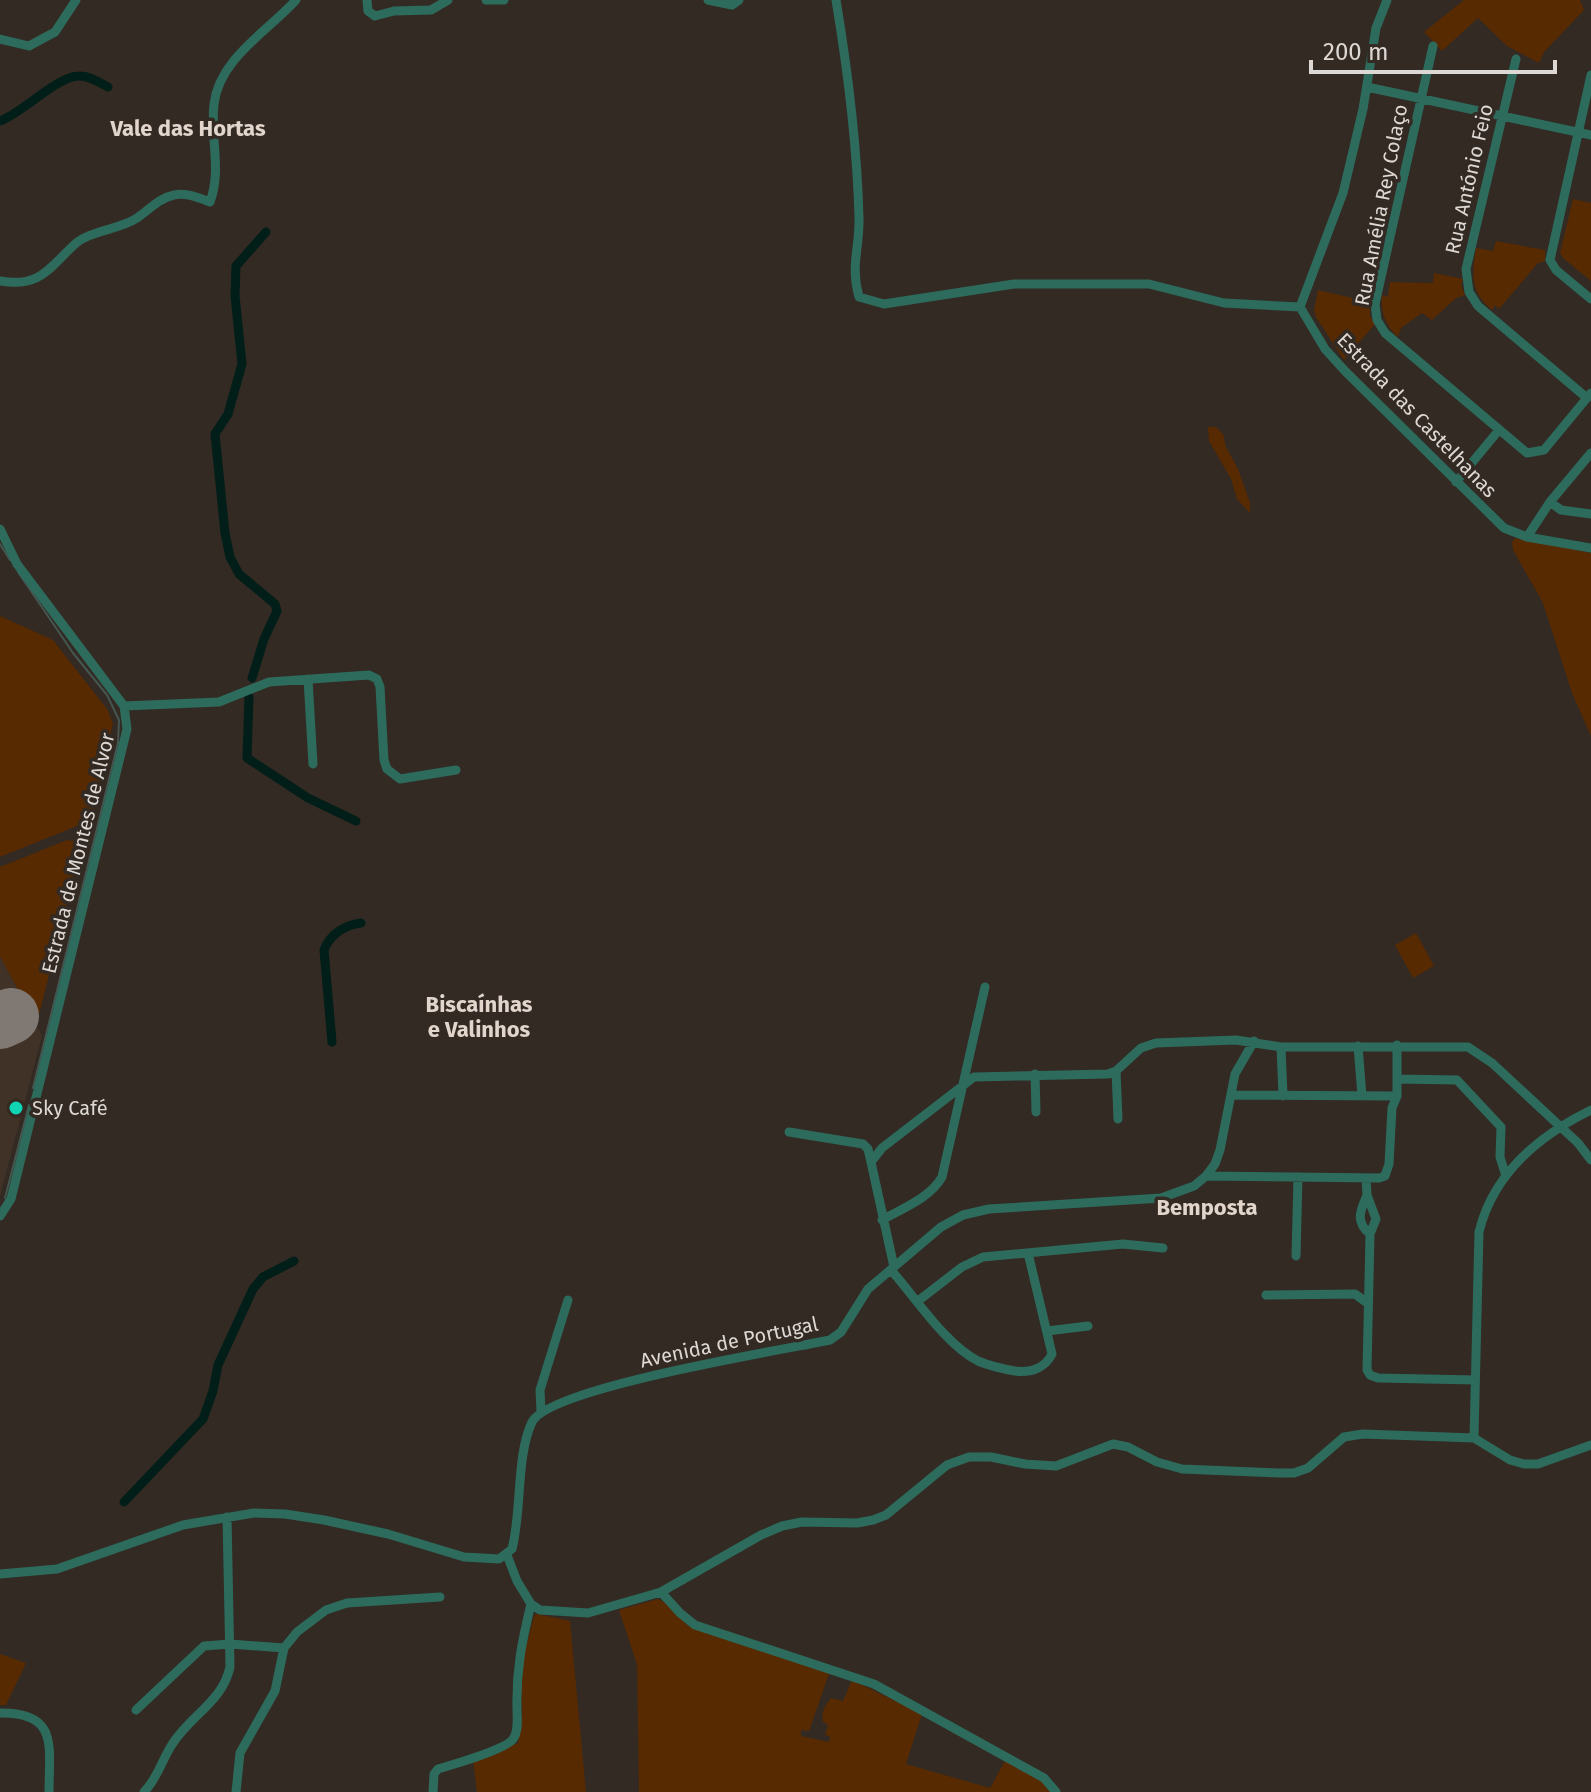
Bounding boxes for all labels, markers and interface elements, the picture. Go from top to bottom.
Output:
scale bar [1311,24,1555,74]
text: 200 m [1323,38,1389,66]
street label: Rua Amélia Rey Colaço [1350,102,1413,308]
street label: Rua António Feio [1440,102,1498,256]
district label: Vale das Hortas [109,115,266,142]
street label: Estrada das Castelhanas [1332,328,1502,502]
street label: Estrada de Montes de Alvor [36,730,120,976]
district label: Biscaínhas e Valinhos [426,991,533,1043]
place label: Sky Café [32,1096,108,1120]
marker: Sky Café [7,1099,25,1117]
district label: Bemposta [1156,1194,1258,1221]
street label: Avenida de Portugal [638,1311,820,1373]

